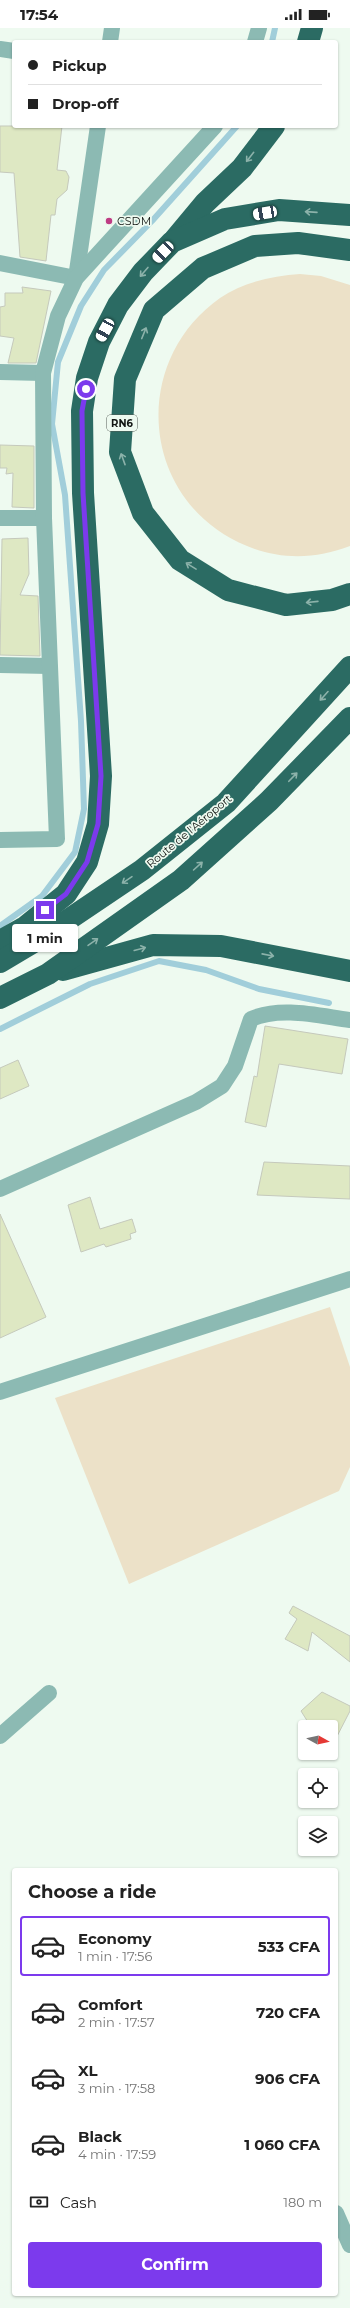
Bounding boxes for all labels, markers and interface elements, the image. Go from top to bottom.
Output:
text: 17:54 [20,5,58,24]
text: Pickup [52,56,107,75]
text: Drop-off [52,94,119,113]
one-way arrow [246,151,254,162]
car [252,205,278,221]
one-way arrow [305,209,318,216]
place label: CSDM [117,214,151,228]
marker: CSDM [104,216,114,226]
car [150,239,176,265]
one-way arrow [139,267,148,278]
car [94,317,116,343]
one-way arrow [140,328,148,340]
route start [77,380,95,398]
road number: RN6 [107,415,137,431]
one-way arrow [118,454,126,466]
one-way arrow [185,562,197,570]
one-way arrow [306,598,319,606]
one-way arrow [319,690,328,701]
one-way arrow [288,772,297,782]
street label: Route de l'Aéroport [144,791,235,871]
one-way arrow [193,861,203,870]
one-way arrow [122,876,133,884]
route end [36,901,54,919]
callout: 1 min [12,924,78,952]
text: 1 min [27,930,63,946]
one-way arrow [87,938,98,946]
one-way arrow [133,945,146,952]
one-way arrow [261,951,274,959]
north arrow [298,1720,338,1760]
map controls [298,1720,338,1856]
button: locate [298,1768,338,1808]
button: layers [298,1816,338,1856]
text: Choose a ride [28,1881,156,1903]
icon: car [30,1928,66,1964]
text: Economy [78,1929,151,1948]
text: 533 CFA [258,1937,320,1956]
text: 1 min · 17:56 [78,1948,152,1964]
icon: car [30,1994,66,2030]
text: Comfort [78,1995,143,2014]
text: 720 CFA [256,2003,320,2022]
text: 2 min · 17:57 [78,2014,155,2030]
icon: car [30,2060,66,2096]
text: XL [78,2061,97,2080]
text: 906 CFA [255,2069,320,2088]
text: 3 min · 17:58 [78,2080,155,2096]
icon: car [30,2126,66,2162]
text: Black [78,2127,122,2146]
text: 1 060 CFA [244,2135,320,2154]
text: 4 min · 17:59 [78,2146,156,2162]
icon: cash [28,2191,50,2213]
text: Cash [60,2193,97,2212]
text: 180 m [283,2194,322,2210]
button: Confirm [28,2242,322,2288]

